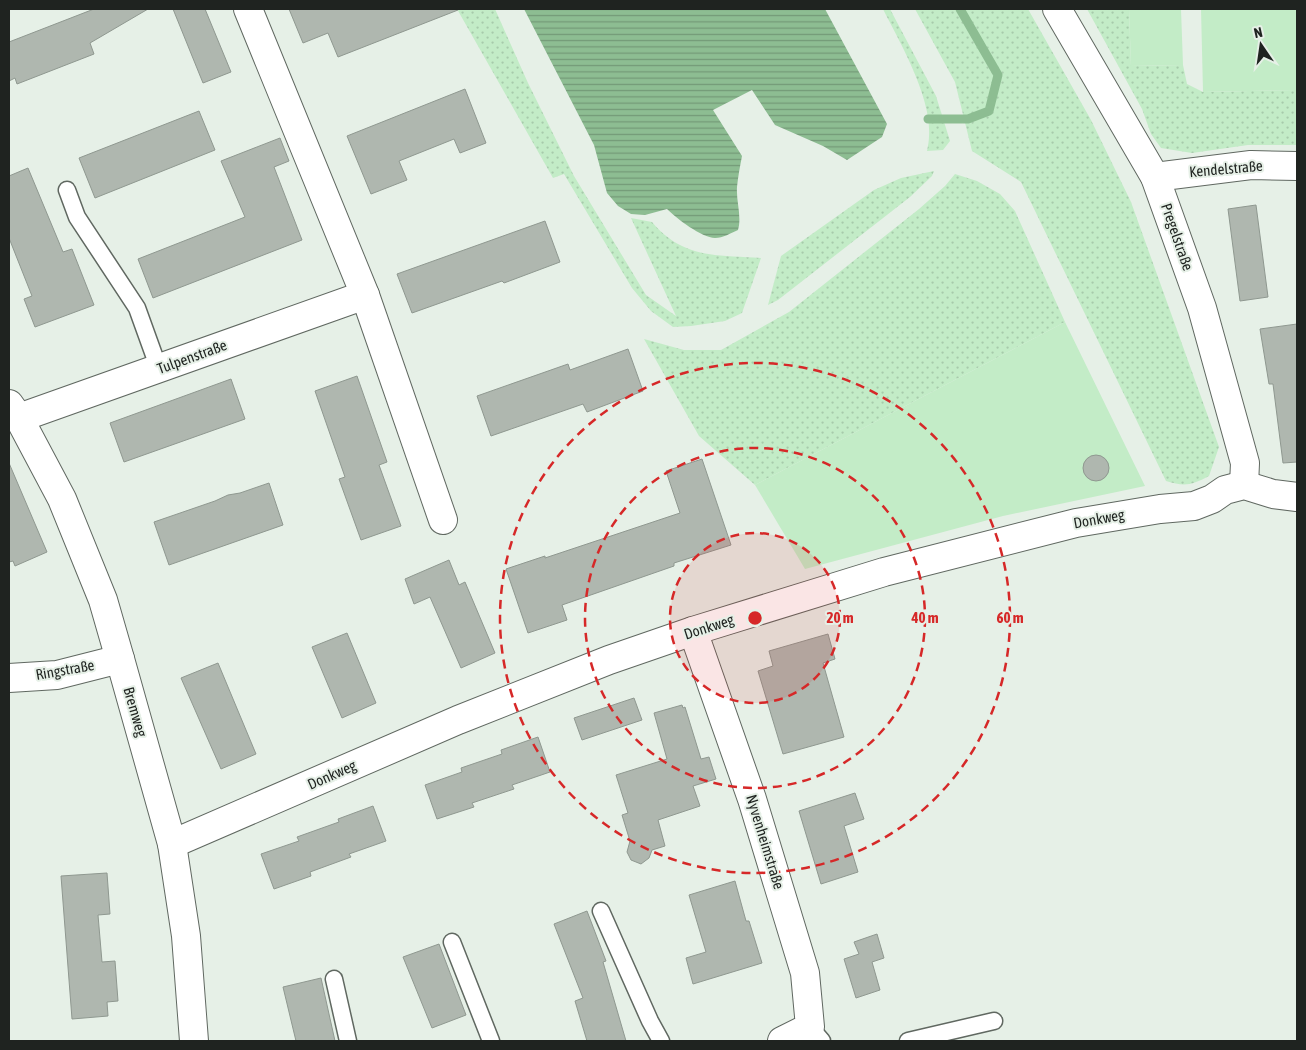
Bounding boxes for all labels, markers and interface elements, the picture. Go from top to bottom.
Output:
north arrow [1236,20,1286,70]
text: N [1252,24,1264,41]
street label: Kendelstraße [1189,157,1264,180]
street label: Pregelstraße [1158,201,1197,273]
street label: Tulpenstraße [155,336,229,377]
street label: Donkweg [1072,506,1126,531]
centre of rings [746,609,764,627]
text: 20 m [827,609,854,626]
text: 40 m [911,609,939,626]
text: 60 m [997,609,1024,626]
street label: Donkweg [682,610,736,643]
street label: Ringstraße [34,656,96,683]
street label: Bremweg [120,685,151,739]
street label: Donkweg [305,756,359,793]
street label: Nyvenheimstraße [743,792,788,891]

